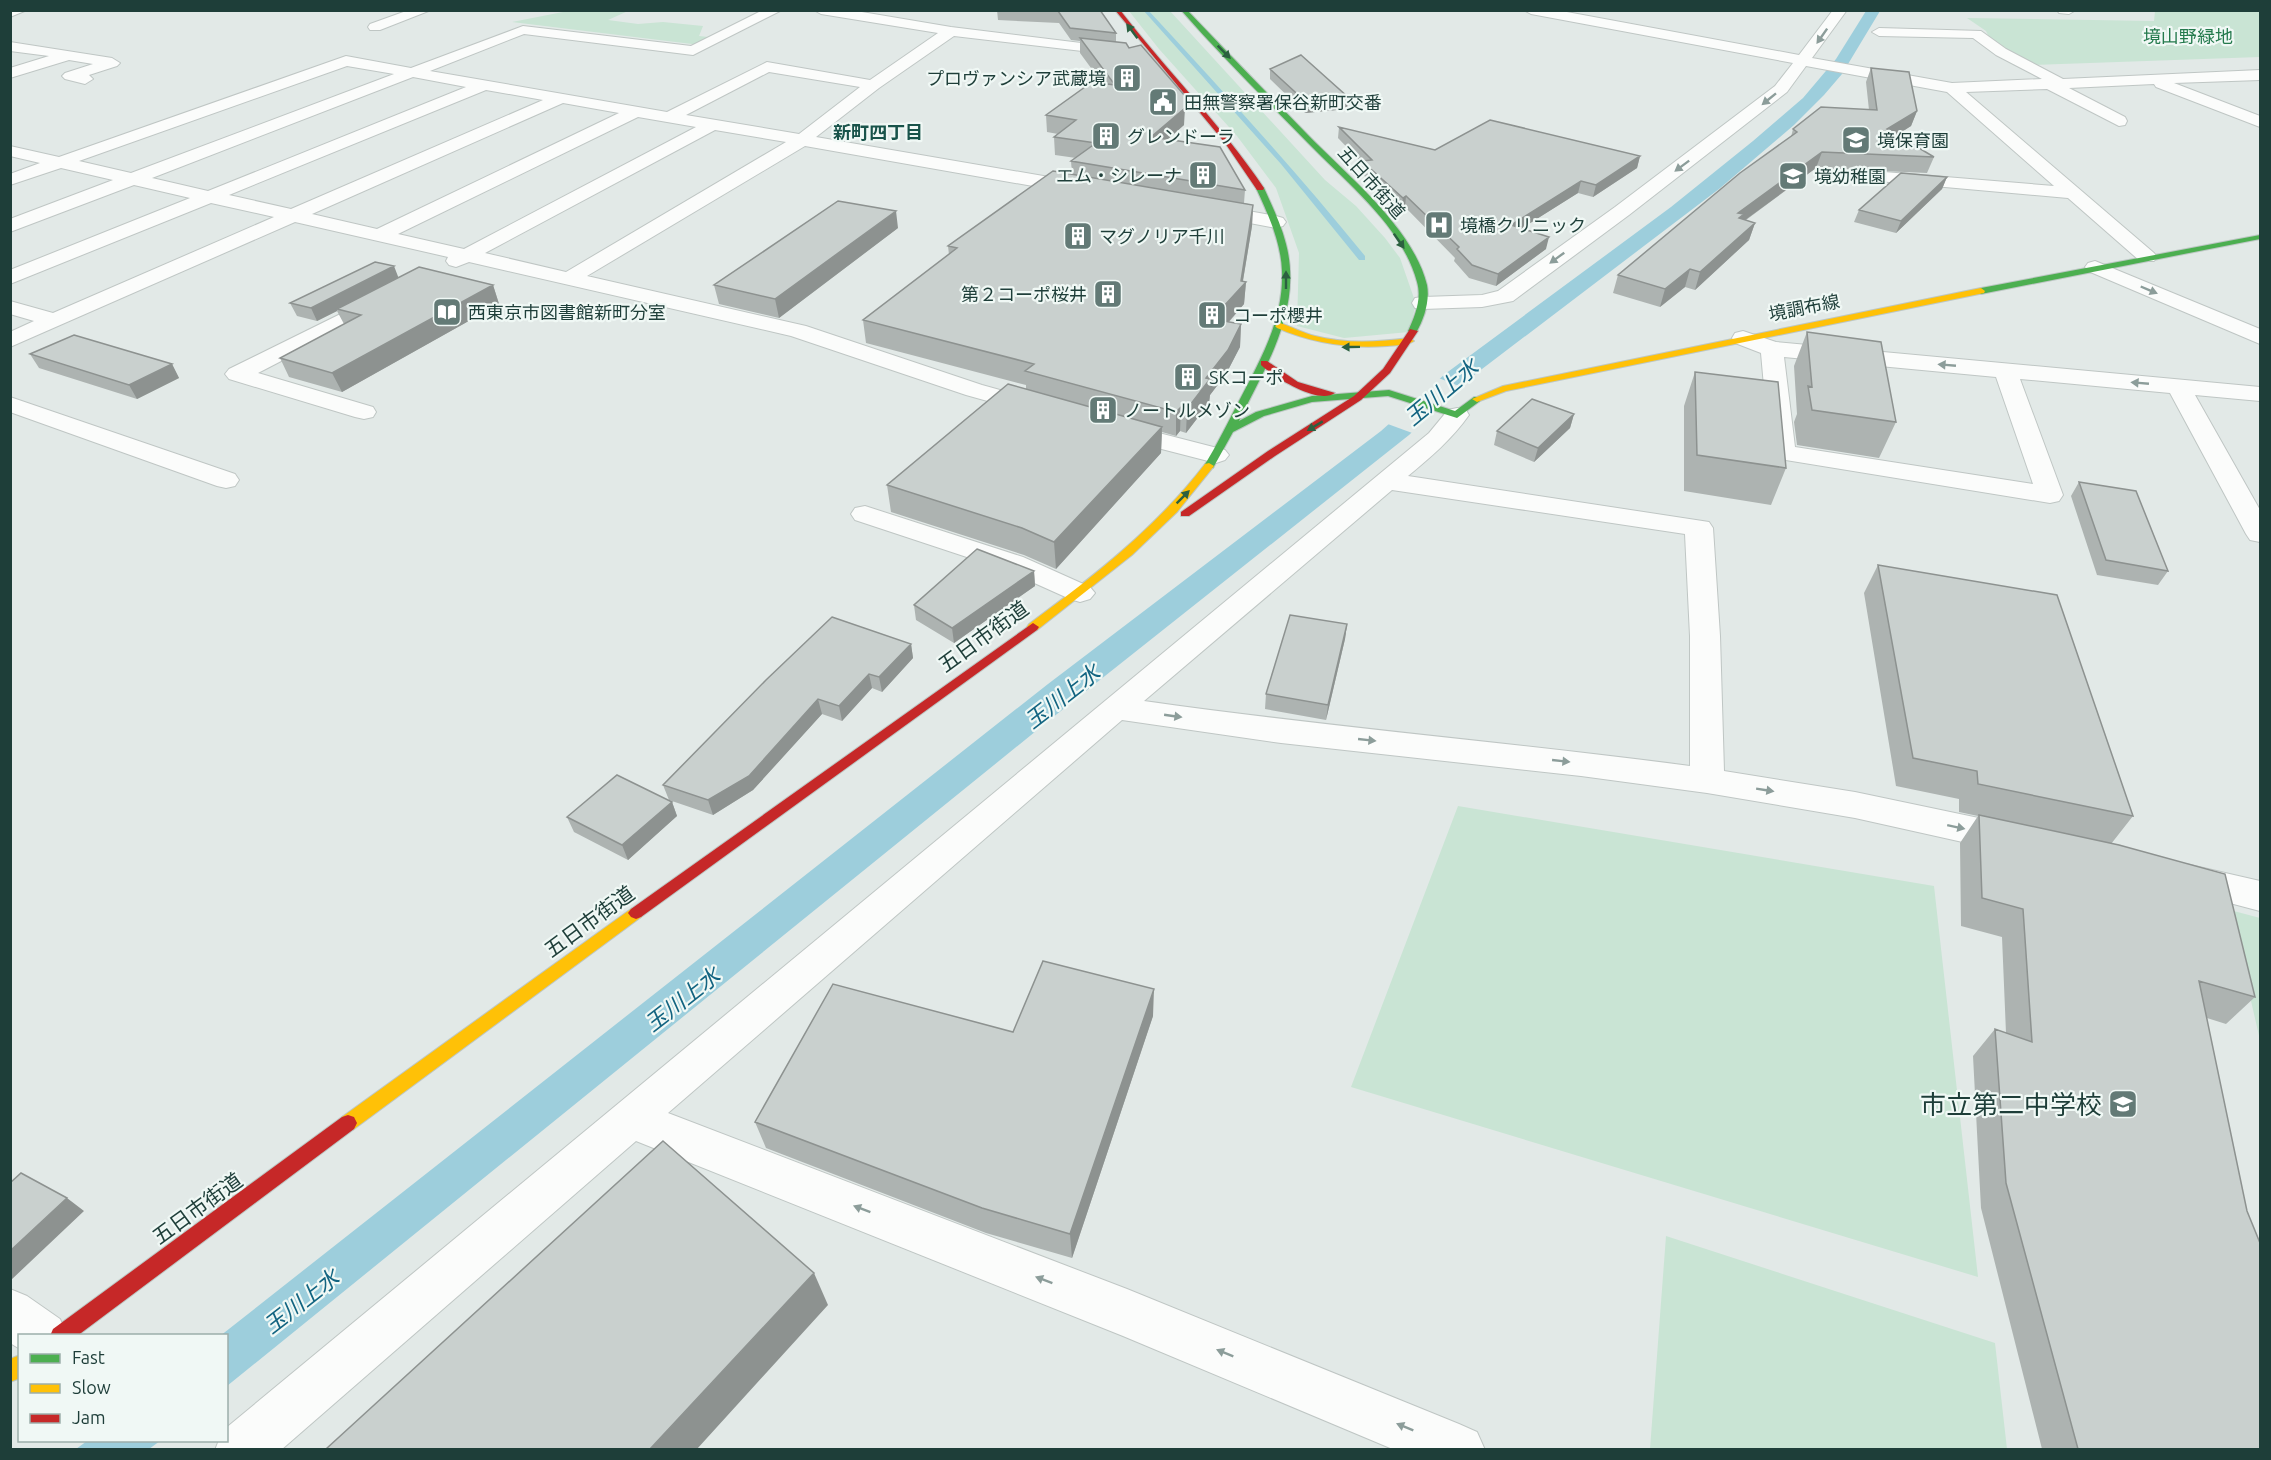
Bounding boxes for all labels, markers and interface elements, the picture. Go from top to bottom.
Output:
one-way arrow [1127,23,1139,38]
park label: 境山野緑地 [2143,26,2233,46]
one-way arrow [1816,29,1828,44]
one-way arrow [1217,45,1231,59]
building icon: プロヴァンシア武蔵境 [1111,62,1143,94]
place label: プロヴァンシア武蔵境 [926,68,1106,88]
public building icon: 田無警察署保谷新町交番 [1147,86,1179,118]
place label: 田無警察署保谷新町交番 [1184,92,1382,112]
one-way arrow [1761,92,1777,105]
building icon: グレンドーラ [1090,120,1122,152]
district label: 新町四丁目 [833,122,923,142]
school or university icon: 境保育園 [1840,124,1872,156]
place label: グレンドーラ [1127,126,1235,146]
place label: 境保育園 [1877,130,1949,150]
street label: 五日市街道 [1334,142,1410,222]
building icon: エム・シレーナ [1187,159,1219,191]
one-way arrow [1675,159,1690,171]
school or university icon: 境幼稚園 [1777,160,1809,192]
place label: エム・シレーナ [1056,165,1182,185]
place label: 境幼稚園 [1814,166,1886,186]
hospital icon: 境橋クリニック [1423,209,1455,241]
place label: 境橋クリニック [1460,215,1586,235]
building icon: マグノリア千川 [1062,220,1094,252]
place label: マグノリア千川 [1099,226,1225,246]
one-way arrow [1393,234,1405,249]
one-way arrow [1550,252,1566,264]
one-way arrow [1281,271,1291,290]
building icon: 第２コーポ桜井 [1092,278,1124,310]
place label: 第２コーポ桜井 [961,284,1087,304]
one-way arrow [2140,285,2158,295]
street label: 境調布線 [1767,290,1841,324]
library icon: 西東京市図書館新町分室 [431,296,463,328]
building icon: コーポ櫻井 [1196,299,1228,331]
place label: 西東京市図書館新町分室 [468,302,666,322]
place label: コーポ櫻井 [1233,305,1323,325]
one-way arrow [1341,342,1360,352]
water label: 玉川上水 [1399,353,1484,430]
one-way arrow [1937,360,1956,370]
building icon: SKコーポ [1172,361,1204,393]
place label: SKコーポ [1209,367,1283,387]
one-way arrow [2130,378,2149,387]
building icon: ノートルメゾン [1087,394,1119,426]
place label: ノートルメゾン [1124,400,1250,420]
one-way arrow [1307,421,1323,432]
one-way arrow [1176,490,1190,504]
street label: 五日市街道 [933,595,1033,677]
water label: 玉川上水 [1020,658,1106,733]
one-way arrow [1164,712,1183,721]
one-way arrow [1357,735,1376,745]
one-way arrow [1551,756,1570,766]
one-way arrow [1755,786,1774,795]
one-way arrow [1947,822,1966,832]
street label: 五日市街道 [539,880,639,962]
water label: 玉川上水 [640,961,726,1036]
school or university icon: 市立第二中学校 [2107,1088,2139,1120]
place label: 市立第二中学校 [1920,1090,2102,1119]
street label: 五日市街道 [147,1167,247,1249]
one-way arrow [853,1204,871,1214]
water label: 玉川上水 [259,1263,345,1338]
one-way arrow [1035,1275,1053,1284]
legend [18,1334,228,1442]
text: Fast [72,1347,105,1367]
one-way arrow [1216,1348,1234,1357]
text: Slow [72,1377,111,1397]
text: Jam [72,1407,106,1427]
one-way arrow [1396,1422,1414,1432]

